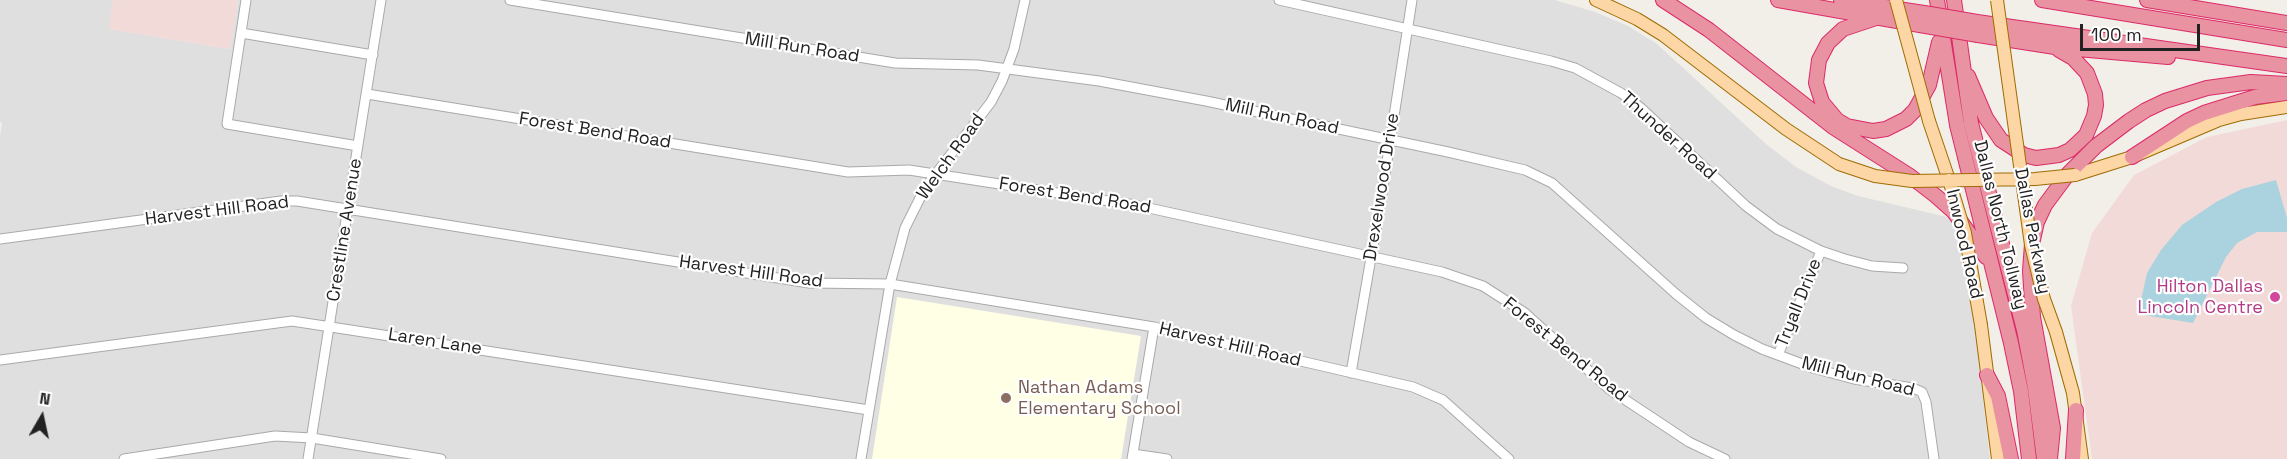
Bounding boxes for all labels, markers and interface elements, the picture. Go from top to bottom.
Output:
scale bar [2083,12,2203,50]
text: 100 m [2091,23,2142,46]
street label: Mill Run Road [743,28,861,68]
street label: Thunder Road [1616,87,1720,185]
street label: Mill Run Road [1223,94,1341,140]
street label: Forest Bend Road [517,108,673,154]
street label: Welch Road [913,110,989,204]
street label: Drexelwood Drive [1360,112,1404,262]
street label: Dallas North Tollway [1969,138,2031,312]
street label: Crestline Avenue [323,157,367,303]
street label: Dallas Parkway [2009,166,2055,296]
street label: Forest Bend Road [997,173,1153,219]
street label: Inwood Road [1941,187,1987,301]
street label: Harvest Hill Road [144,191,290,231]
street label: Harvest Hill Road [678,251,824,293]
street label: Tryall Drive [1771,255,1827,351]
place label: Hilton Dallas Lincoln Centre [2137,276,2263,318]
marker: Hilton Dallas Lincoln Centre [2268,290,2282,304]
street label: Forest Bend Road [1498,293,1632,407]
street label: Harvest Hill Road [1157,318,1303,372]
street label: Laren Lane [386,324,484,360]
street label: Mill Run Road [1799,353,1917,401]
place label: Nathan Adams Elementary School [1018,377,1181,420]
north arrow [12,387,72,447]
text: N [38,388,52,410]
marker: Nathan Adams Elementary School [999,391,1013,405]

